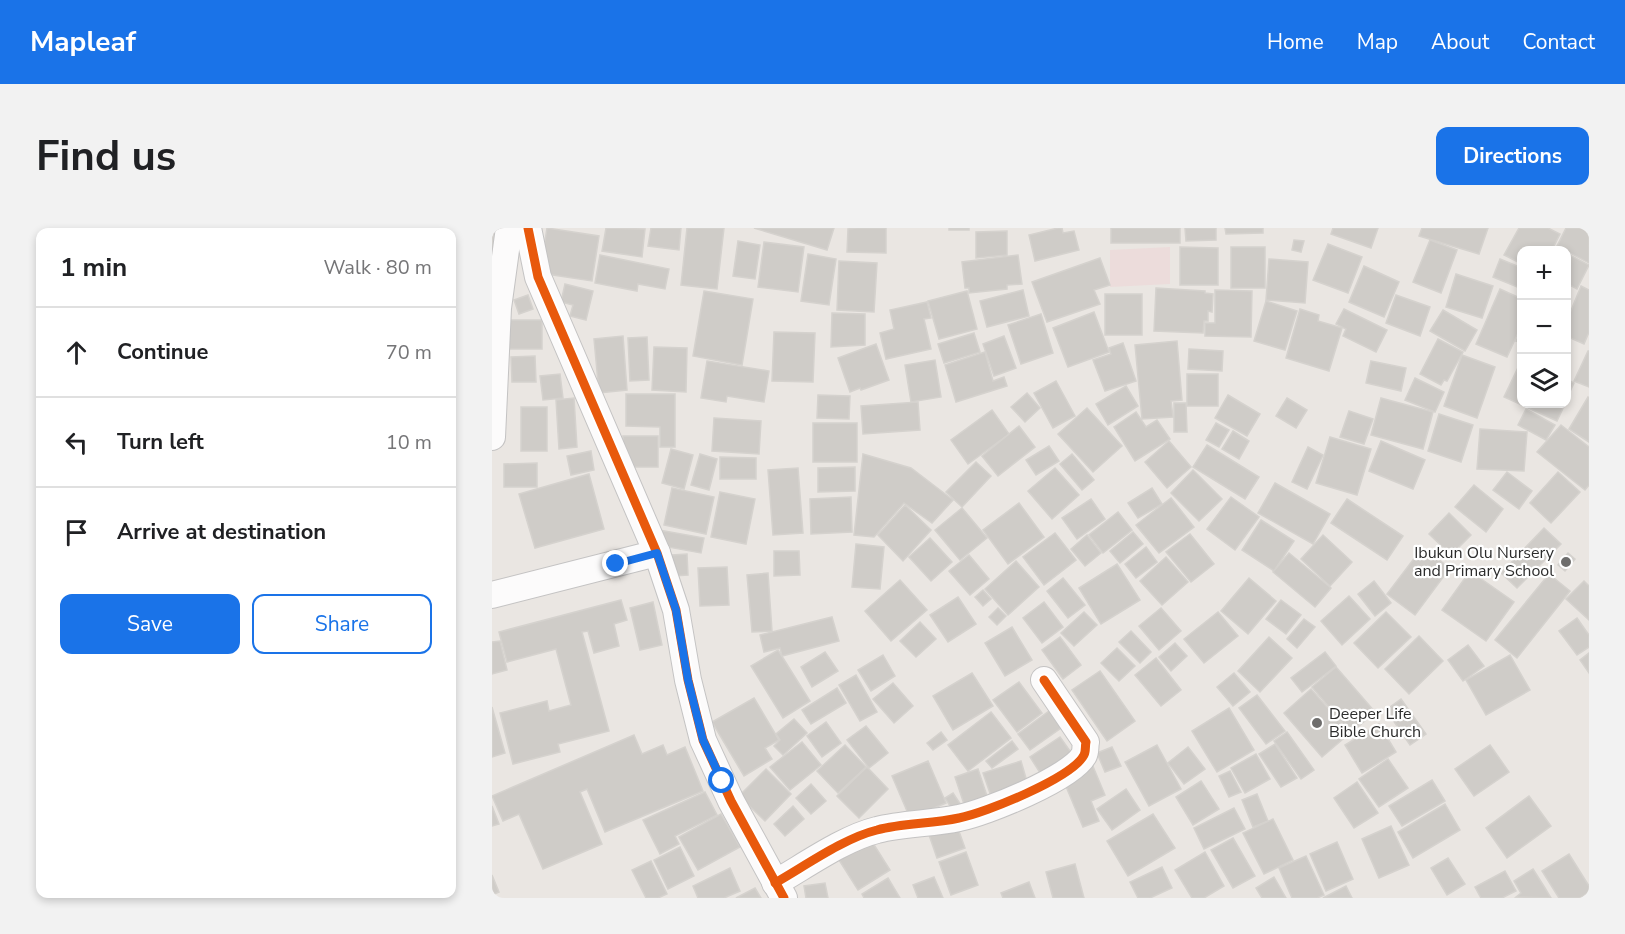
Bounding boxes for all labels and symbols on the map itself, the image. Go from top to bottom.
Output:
place label: Ibukun Olu Nursery and Primary School [1414,542,1555,582]
route end [602,550,628,576]
marker: Ibukun Olu Nursery and Primary School [1559,555,1573,569]
place label: Deeper Life Bible Church [1329,703,1421,743]
marker: Deeper Life Bible Church [1310,716,1324,730]
route start [708,767,734,793]

